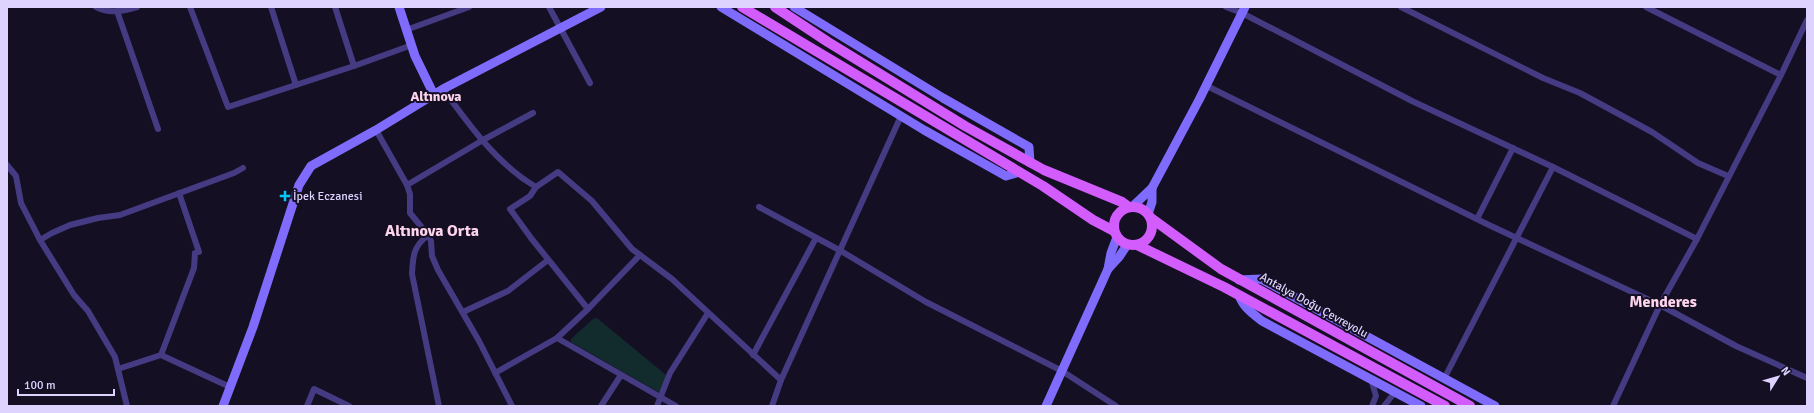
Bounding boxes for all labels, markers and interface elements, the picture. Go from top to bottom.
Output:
district label: Altınova [410,88,462,105]
place label: İpek Eczanesi [293,189,362,204]
marker: İpek Eczanesi [280,191,290,201]
district label: Altınova Orta [385,221,479,241]
street label: Antalya Doğu Çevreyolu [1257,269,1371,341]
district label: Menderes [1629,292,1697,312]
north arrow [1758,357,1798,397]
text: N [1778,364,1793,378]
scale bar [18,371,114,397]
text: 100 m [24,378,56,393]

